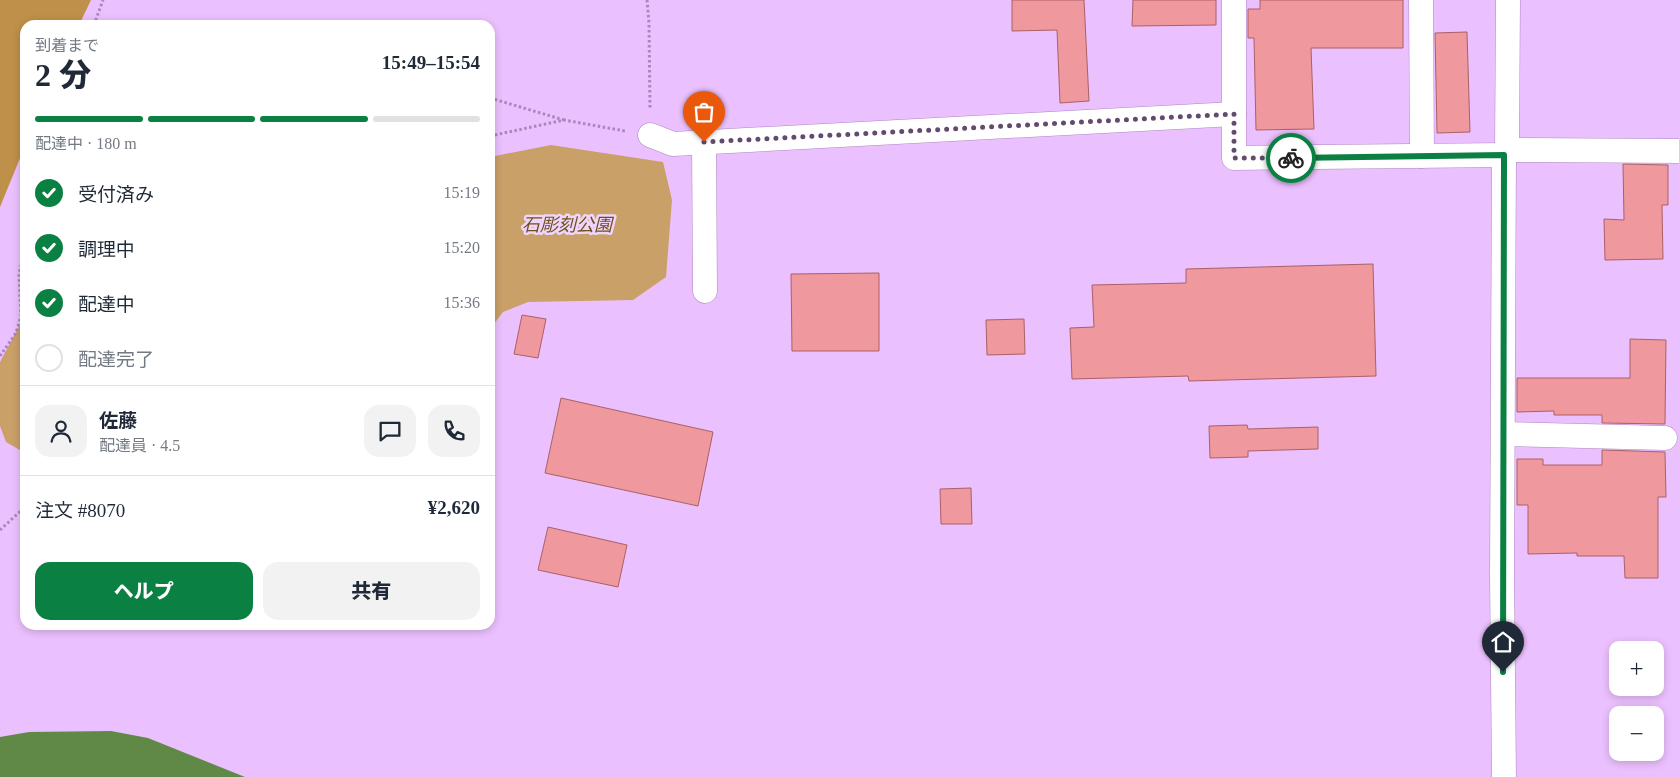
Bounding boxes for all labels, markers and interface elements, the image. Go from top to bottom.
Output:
text: 到着まで [35,37,99,54]
text: 15:49–15:54 [382,52,480,73]
text: 2 分 [35,57,91,93]
pin [683,91,725,142]
icon: bag [690,98,718,126]
courier [1266,133,1316,183]
text: 配達中 · 180 m [35,135,137,152]
icon: bike [1277,144,1305,172]
icon: check [35,179,63,207]
text: 受付済み [78,184,154,205]
text: 15:19 [444,184,480,201]
park label: 石彫刻公園 [522,215,615,235]
icon: check [35,234,63,262]
text: 調理中 [78,239,135,260]
text: 15:20 [444,239,480,256]
icon: check [35,289,63,317]
text: 配達中 [78,294,135,315]
text: 15:36 [444,294,480,311]
text: 配達完了 [78,349,154,370]
button: person [35,405,87,457]
button: chat [364,405,416,457]
button: phone [428,405,480,457]
text: 佐藤 [99,410,137,431]
text: 配達員 · 4.5 [99,437,180,454]
text: ¥2,620 [428,497,480,518]
text: 注文 #8070 [35,500,125,521]
button: ヘルプ [35,562,253,620]
button: 共有 [263,562,480,620]
pin [1482,621,1524,672]
icon: home [1489,628,1517,656]
map controls [1609,641,1664,761]
button: + [1609,641,1664,696]
button: − [1609,706,1664,761]

